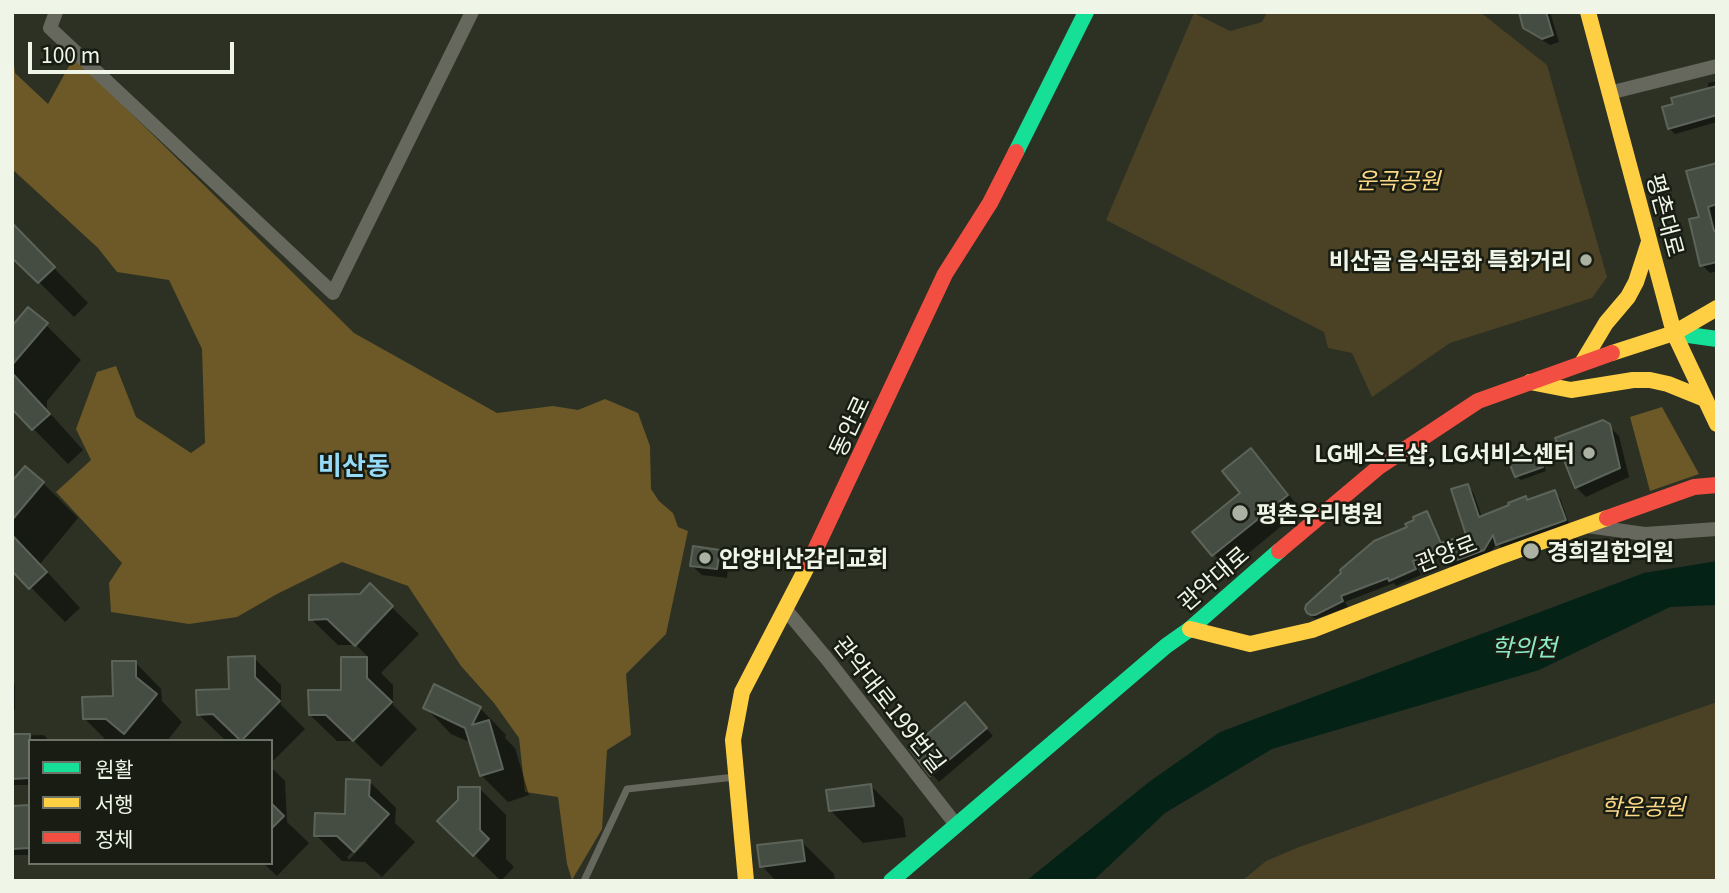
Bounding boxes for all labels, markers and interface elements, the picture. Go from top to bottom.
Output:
scale bar [32,28,238,72]
text: 100 m [41,39,100,69]
park label: 운곡공원 [1356,166,1440,194]
street label: 평촌대로 [1642,171,1690,259]
place label: 비산골 음식문화 특화거리 [1329,246,1572,274]
marker: 비산골 음식문화 특화거리 [1578,252,1594,268]
street label: 동안로 [823,391,875,461]
place label: LG베스트샵, LG서비스센터 [1314,439,1575,467]
marker: LG베스트샵, LG서비스센터 [1581,445,1597,461]
district label: 비산동 [318,449,390,481]
place label: 평촌우리병원 [1256,499,1383,527]
marker: 평촌우리병원 [1230,503,1250,523]
street label: 관양로 [1411,529,1481,577]
place label: 경희길한의원 [1547,537,1674,565]
street label: 관악대로 [1172,540,1254,616]
marker: 경희길한의원 [1521,541,1541,561]
place label: 안양비산감리교회 [719,544,888,572]
marker: 안양비산감리교회 [697,550,713,566]
street label: 관악대로199번길 [828,630,952,778]
water label: 학의천 [1491,633,1557,661]
legend [28,739,273,865]
text: 원활 [95,753,134,783]
text: 서행 [95,788,134,818]
park label: 학운공원 [1601,792,1685,820]
text: 정체 [95,823,134,853]

